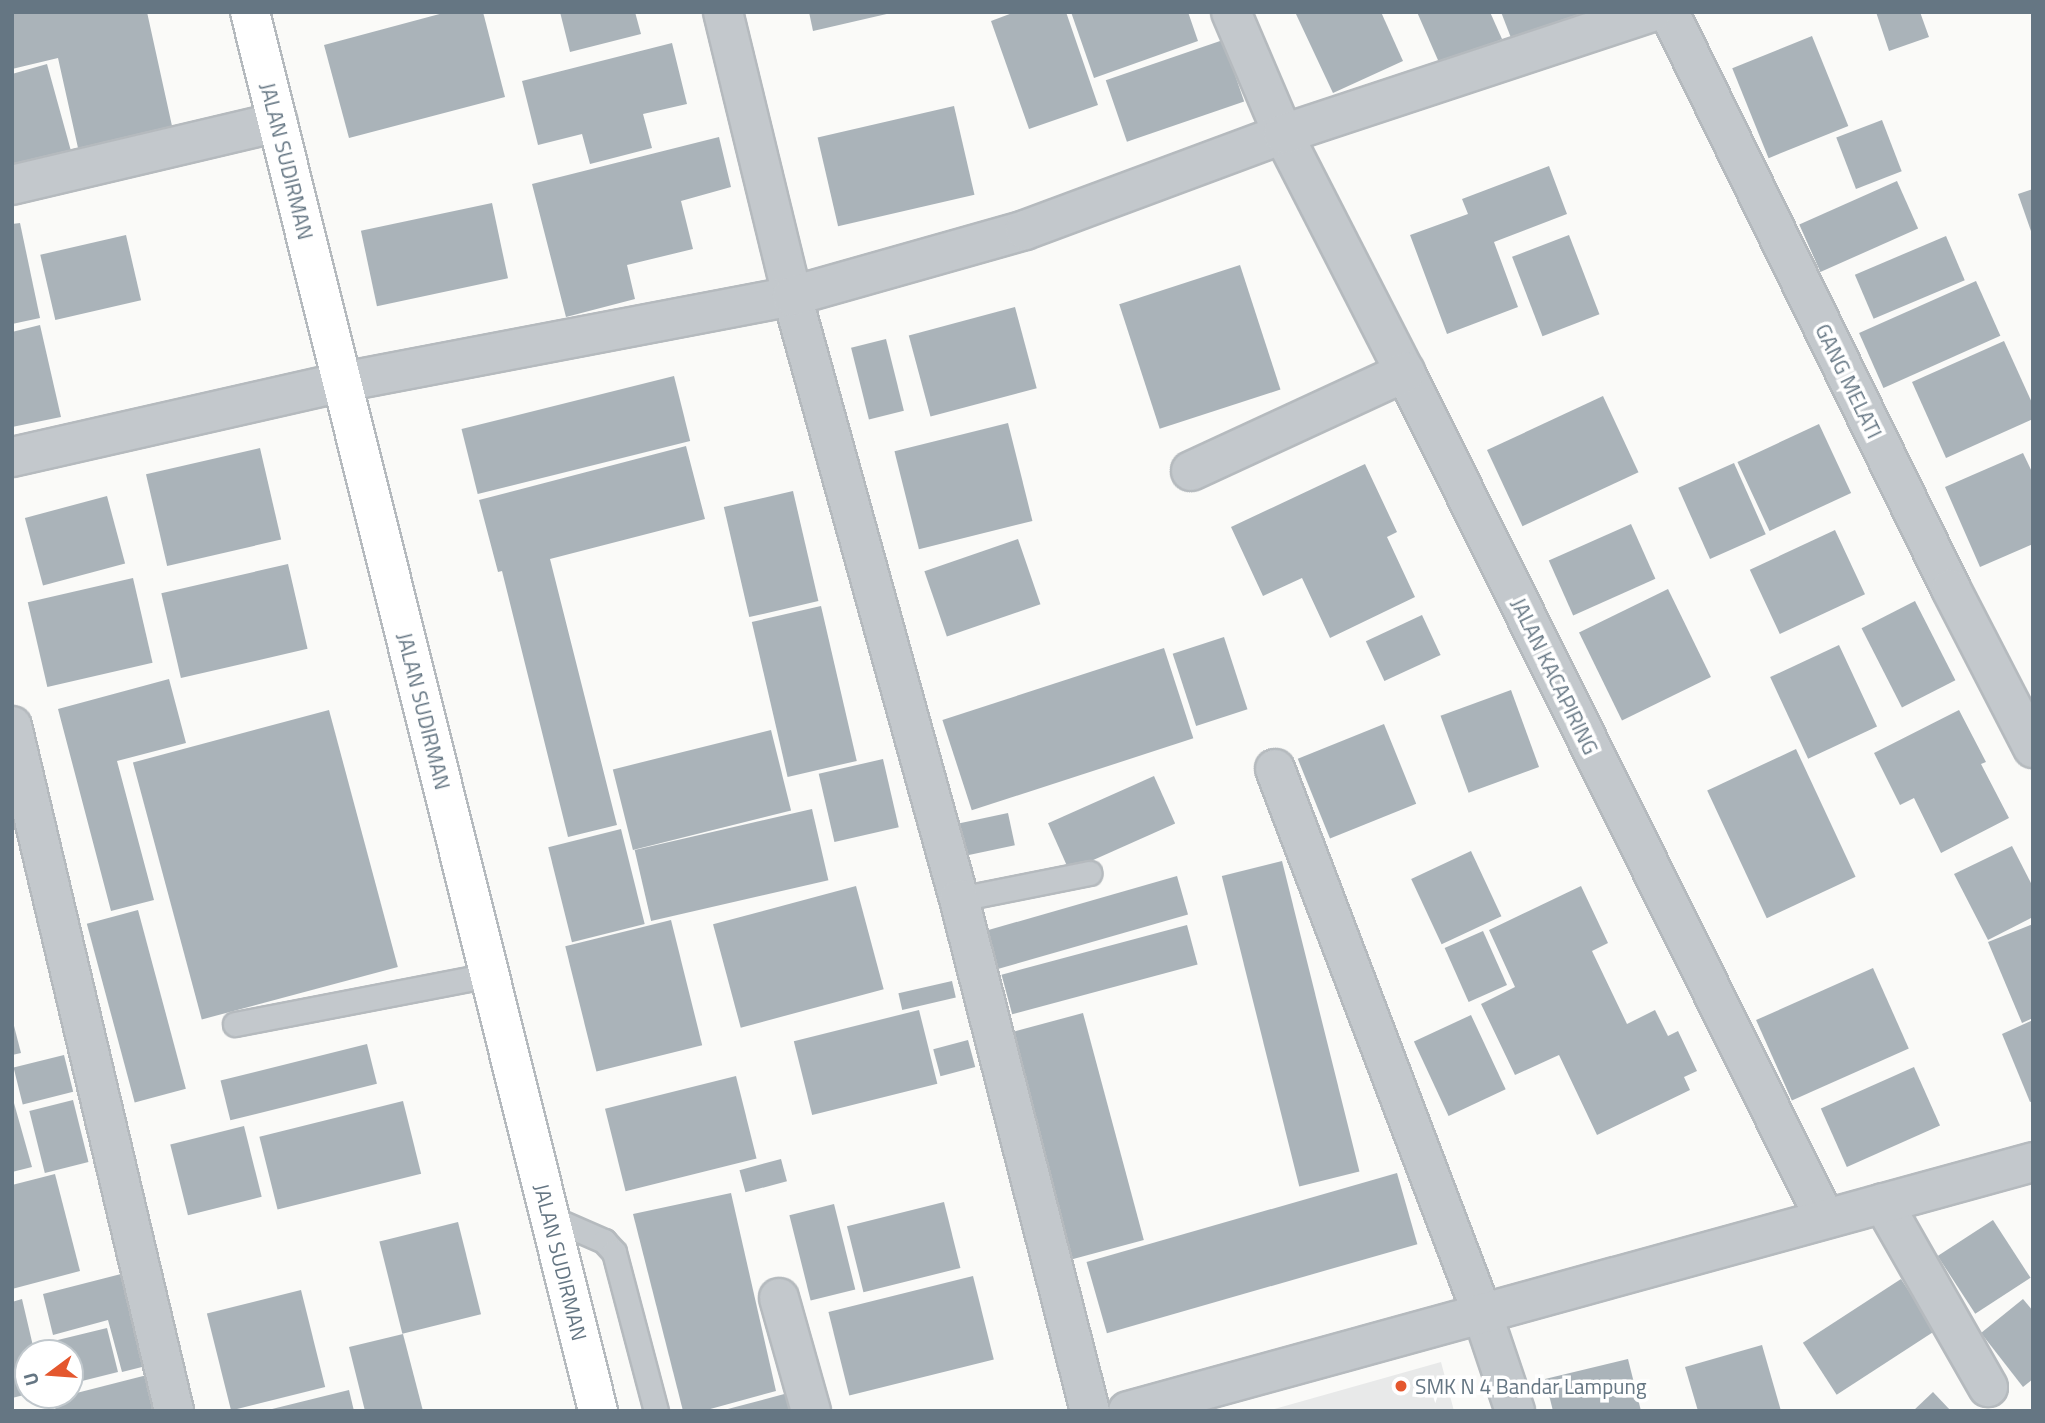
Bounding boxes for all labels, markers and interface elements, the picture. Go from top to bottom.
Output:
street label: JALAN SUDIRMAN [255,80,319,242]
street label: GANG MELATI [1810,320,1888,442]
street label: JALAN KACAPIRING [1506,594,1604,758]
street label: JALAN SUDIRMAN [392,630,456,792]
street label: JALAN SUDIRMAN [529,1181,593,1343]
north arrow [14,1339,84,1409]
text: U [15,1369,46,1389]
place label: SMK N 4 Bandar Lampung [1415,1373,1646,1399]
marker: SMK N 4 Bandar Lampung [1393,1378,1409,1394]

